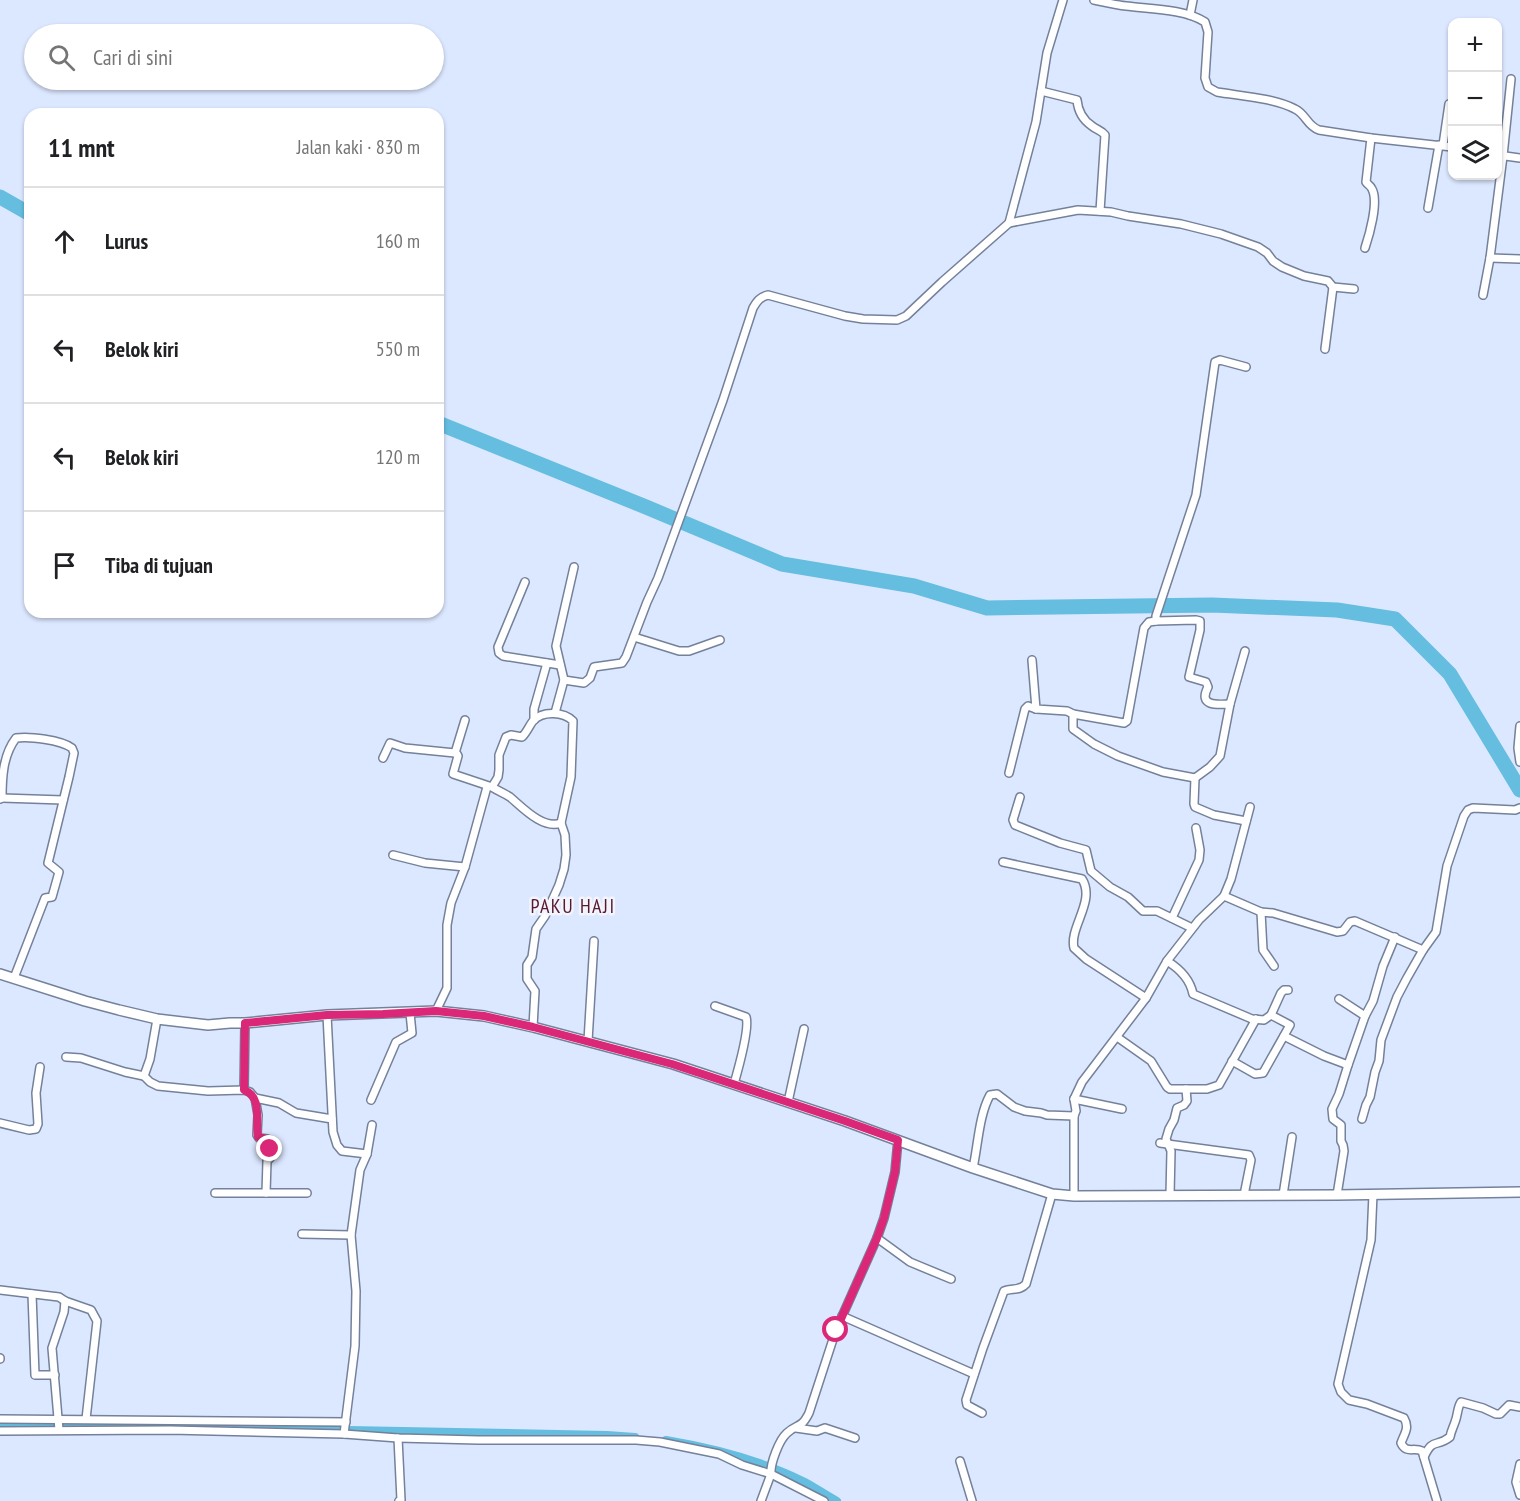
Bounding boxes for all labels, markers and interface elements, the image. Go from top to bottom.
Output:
map controls [1448,18,1502,180]
button: + [1448,18,1502,72]
search box [24,24,444,90]
icon: search [45,41,78,74]
text: Cari di sini [93,43,173,71]
button: − [1448,72,1502,126]
button: layers [1448,126,1502,180]
text: 11 mnt [48,131,115,164]
text: Jalan kaki · 830 m [297,134,420,160]
icon: ahead [48,225,81,258]
text: Lurus [105,227,148,255]
text: 160 m [376,228,420,254]
icon: left [48,333,81,366]
text: Belok kiri [105,335,179,363]
text: 550 m [376,336,420,362]
icon: left [48,441,81,474]
text: Belok kiri [105,443,179,471]
text: 120 m [376,444,420,470]
icon: arrive [48,549,81,582]
text: Tiba di tujuan [105,551,213,579]
district label: PAKU HAJI [530,893,616,919]
route end [256,1135,282,1161]
route start [822,1316,848,1342]

